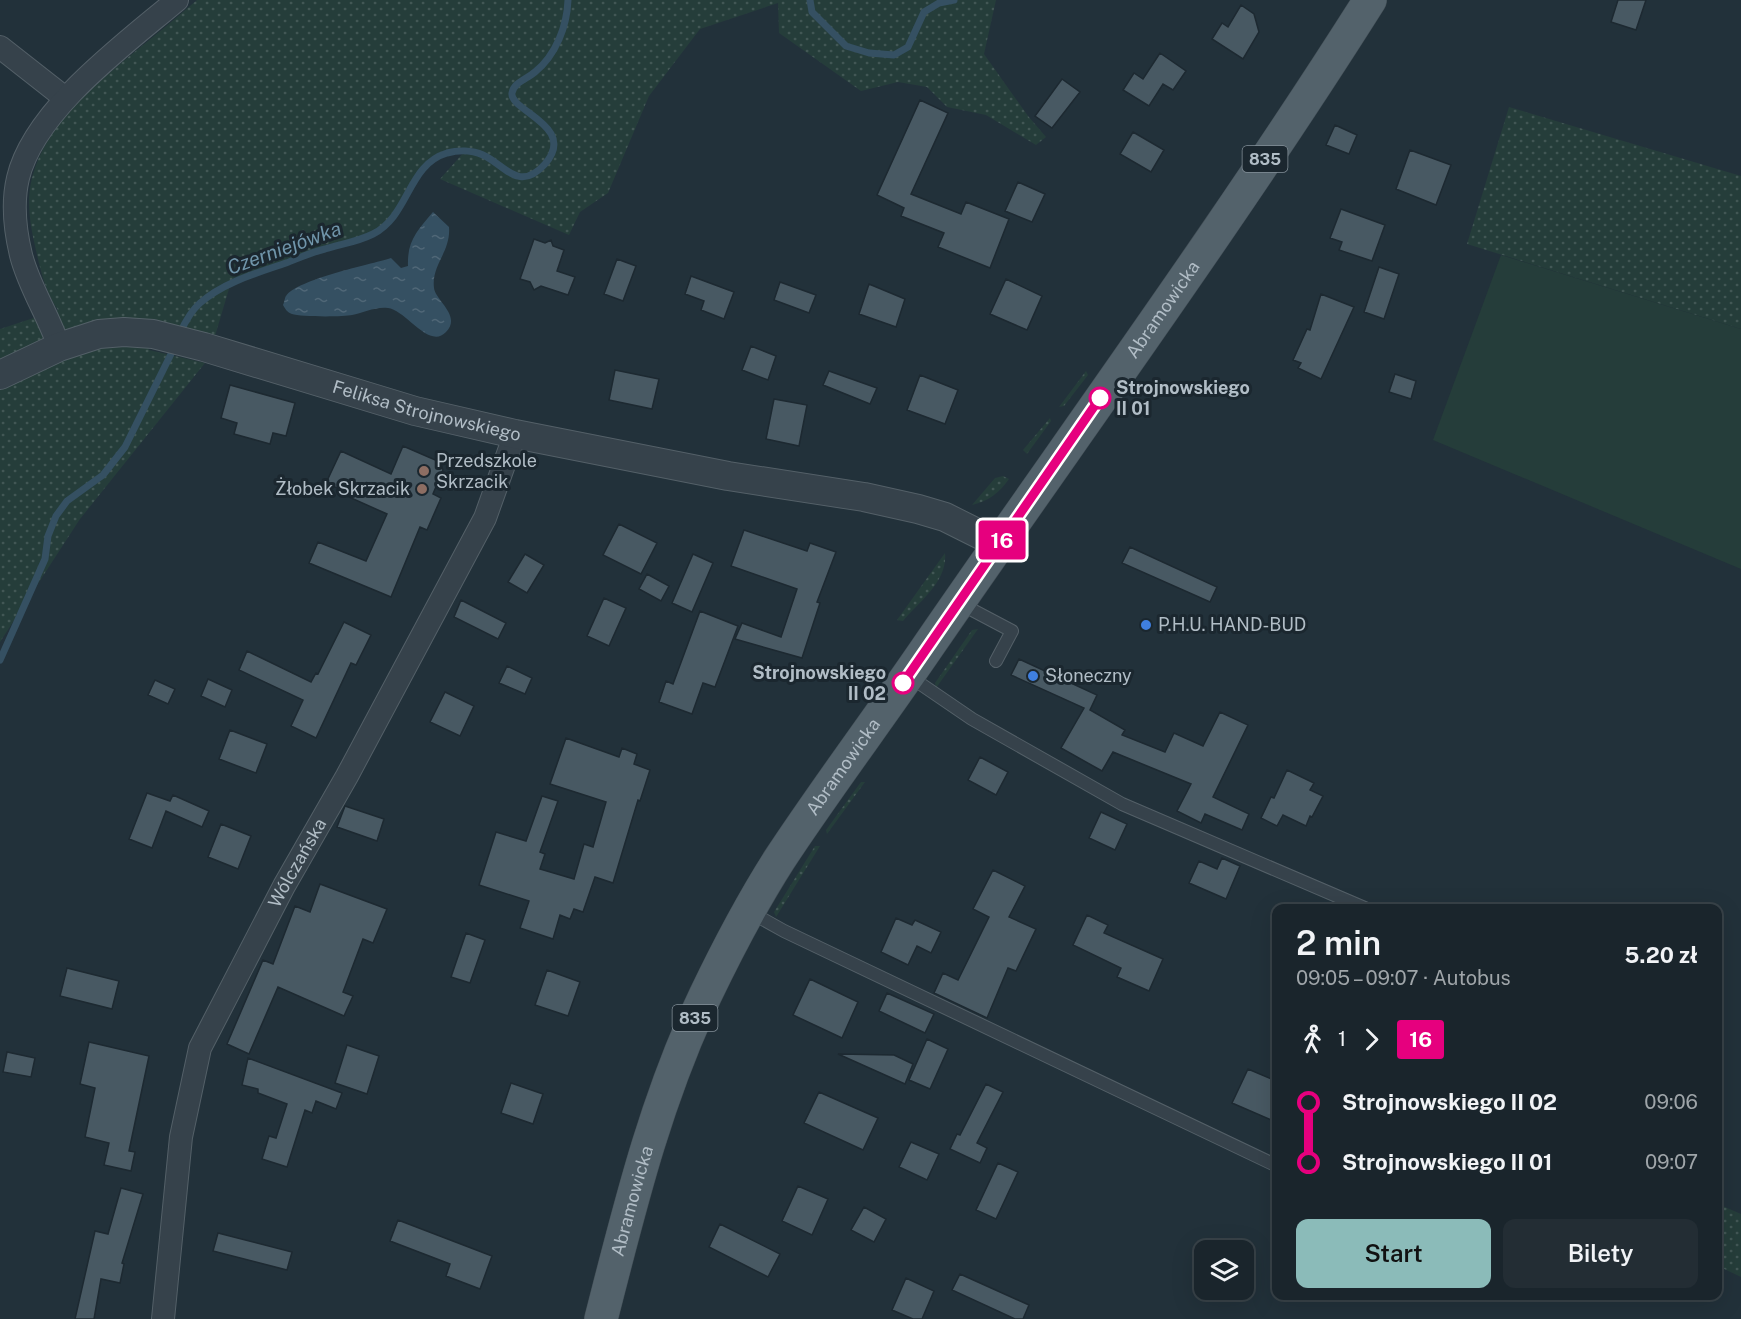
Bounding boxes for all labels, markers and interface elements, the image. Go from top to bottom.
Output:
road number: 835 [1242,146,1288,172]
water label: Czerniejówka [224,216,344,280]
street label: Abramowicka [1122,257,1204,362]
street label: Feliksa Strojnowskiego [330,376,523,445]
place label: Strojnowskiego II 01 [1116,377,1250,419]
marker: Strojnowskiego II 01 [1089,387,1111,409]
place label: Przedszkole Skrzacik [436,450,537,492]
marker: Przedszkole Skrzacik [417,464,431,478]
place label: Żłobek Skrzacik [275,477,410,499]
marker: Żłobek Skrzacik [415,482,429,496]
line badge: 16 [975,520,1029,560]
text: 16 [991,528,1013,553]
place label: P.H.U. HAND-BUD [1158,614,1306,635]
marker: P.H.U. HAND-BUD [1139,618,1153,632]
place label: Strojnowskiego II 02 [752,662,886,704]
place label: Słoneczny [1045,665,1132,686]
marker: Słoneczny [1026,669,1040,683]
marker: Strojnowskiego II 02 [892,672,914,694]
street label: Abramowicka [801,714,884,819]
street label: Wólczańska [264,814,331,911]
text: 2 min [1296,924,1381,962]
text: 5.20 zł [1625,942,1698,968]
text: 09:05 – 09:07 · Autobus [1296,966,1511,990]
road number: 835 [672,1005,718,1031]
icon: walk [1296,1023,1329,1056]
icon: forward [1355,1023,1388,1056]
text: 1 [1338,1027,1346,1051]
text: 16 [1409,1027,1432,1052]
text: Strojnowskiego II 02 [1342,1089,1557,1115]
text: 09:06 [1644,1090,1698,1114]
street label: Abramowicka [607,1143,657,1258]
text: Strojnowskiego II 01 [1342,1149,1553,1175]
text: 09:07 [1645,1150,1698,1174]
button: Start [1296,1219,1491,1288]
button: Bilety [1503,1219,1698,1288]
map controls [1194,1240,1254,1300]
button: layers [1194,1240,1254,1300]

